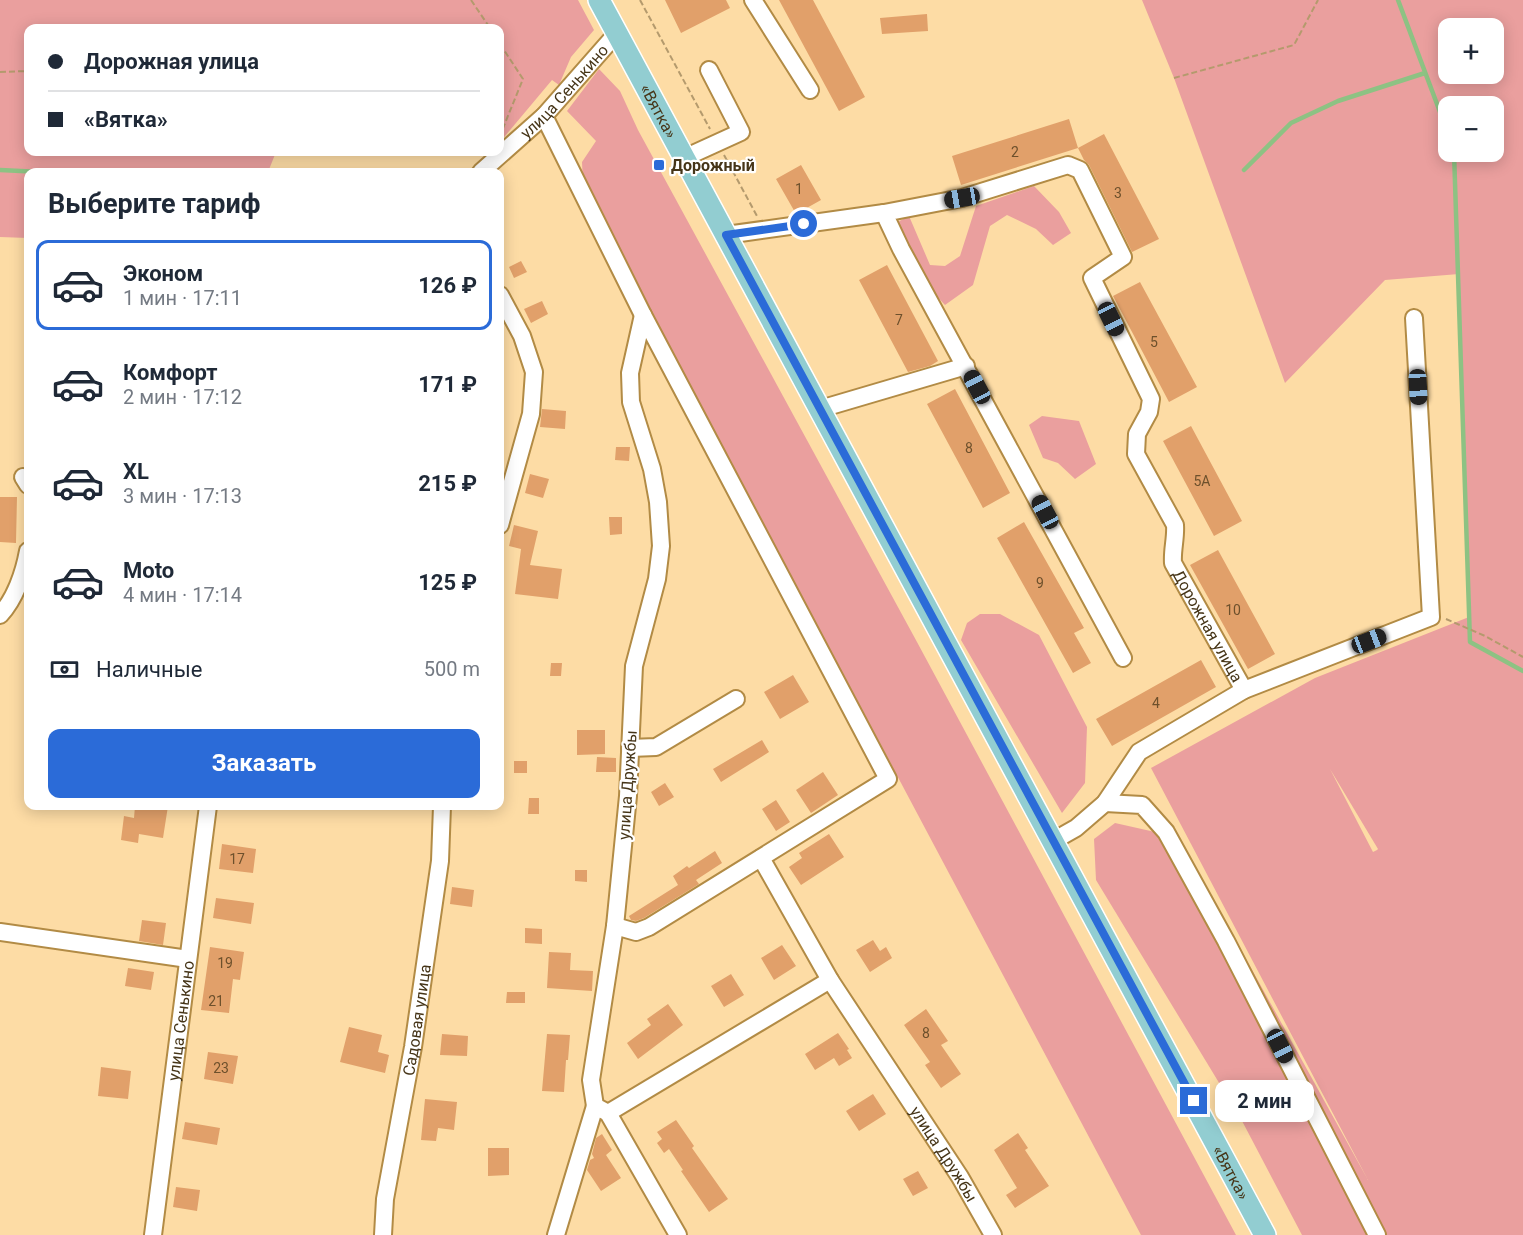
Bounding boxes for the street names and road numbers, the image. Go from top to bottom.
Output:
street label: улица Сенькино [517,41,612,143]
street label: «Вятка» [636,81,681,142]
street label: Дорожная улица [1169,566,1247,686]
street label: улица Дружбы [614,730,641,841]
street label: улица Сенькино [164,960,198,1082]
street label: Садовая улица [399,963,435,1077]
street label: улица Дружбы [906,1103,981,1205]
street label: «Вятка» [1208,1142,1253,1203]

